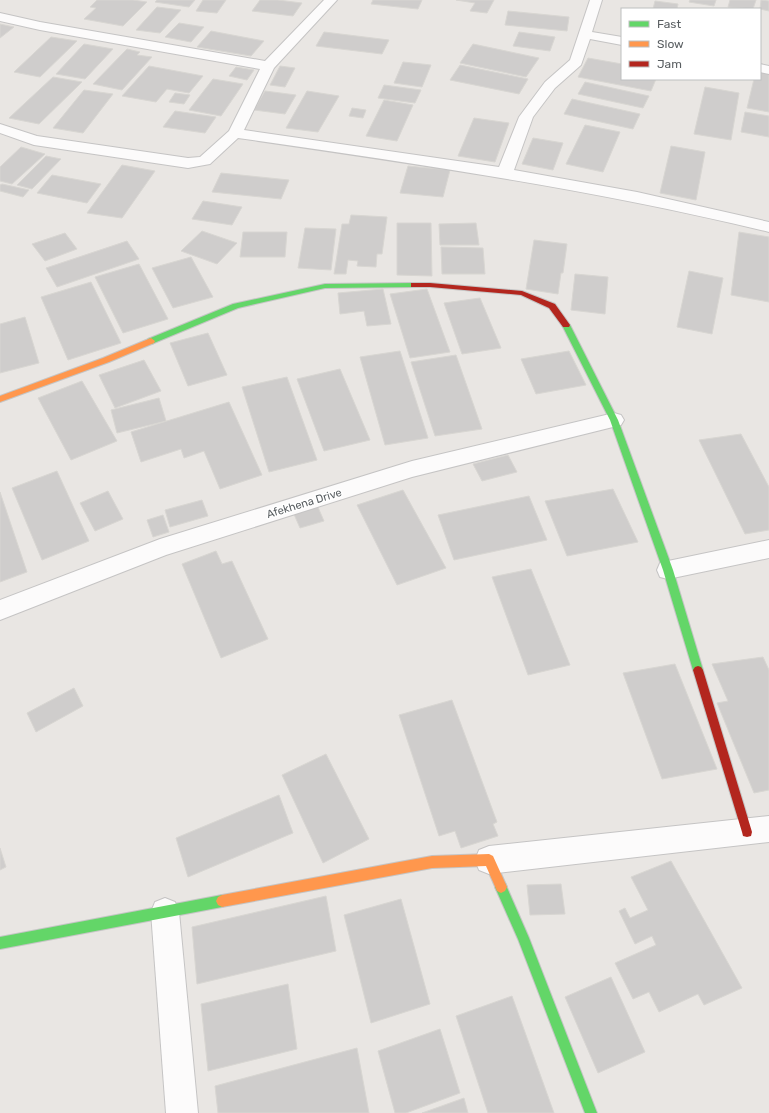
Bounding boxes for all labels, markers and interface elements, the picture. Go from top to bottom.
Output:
legend [621,8,761,80]
text: Fast [657,17,681,31]
text: Slow [657,37,684,51]
text: Jam [657,57,682,71]
street label: Afekhena Drive [265,486,343,521]

